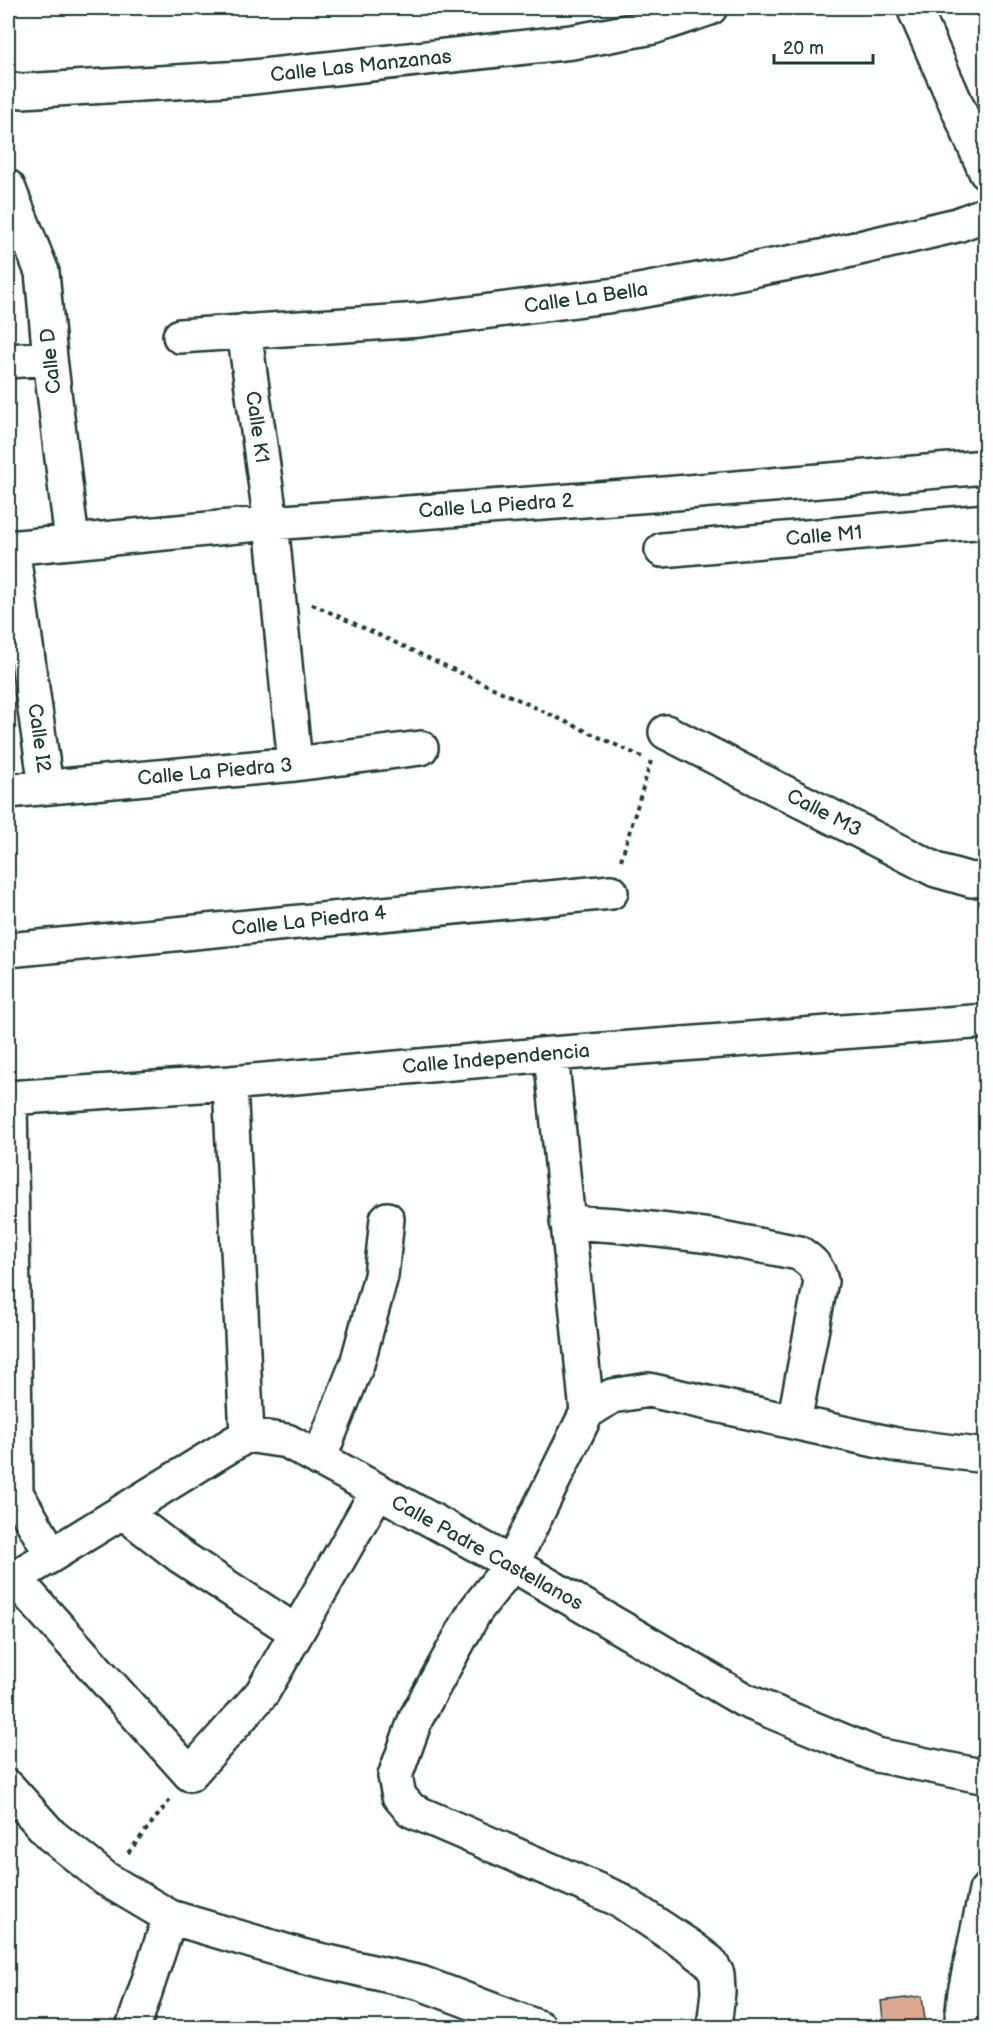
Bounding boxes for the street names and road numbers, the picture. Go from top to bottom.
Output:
street label: Calle Las Manzanas [269,45,453,87]
street label: Calle La Bella [523,277,649,319]
street label: Calle D [36,327,66,395]
street label: Calle K1 [240,390,274,464]
street label: Calle La Piedra 2 [418,489,574,523]
street label: Calle M1 [785,521,863,551]
street label: Calle I2 [22,702,56,774]
street label: Calle La Piedra 3 [136,753,294,791]
street label: Calle M3 [782,784,866,842]
street label: Calle La Piedra 4 [230,901,388,941]
street label: Calle Independencia [401,1039,591,1079]
street label: Calle Padre Castellanos [387,1490,587,1616]

